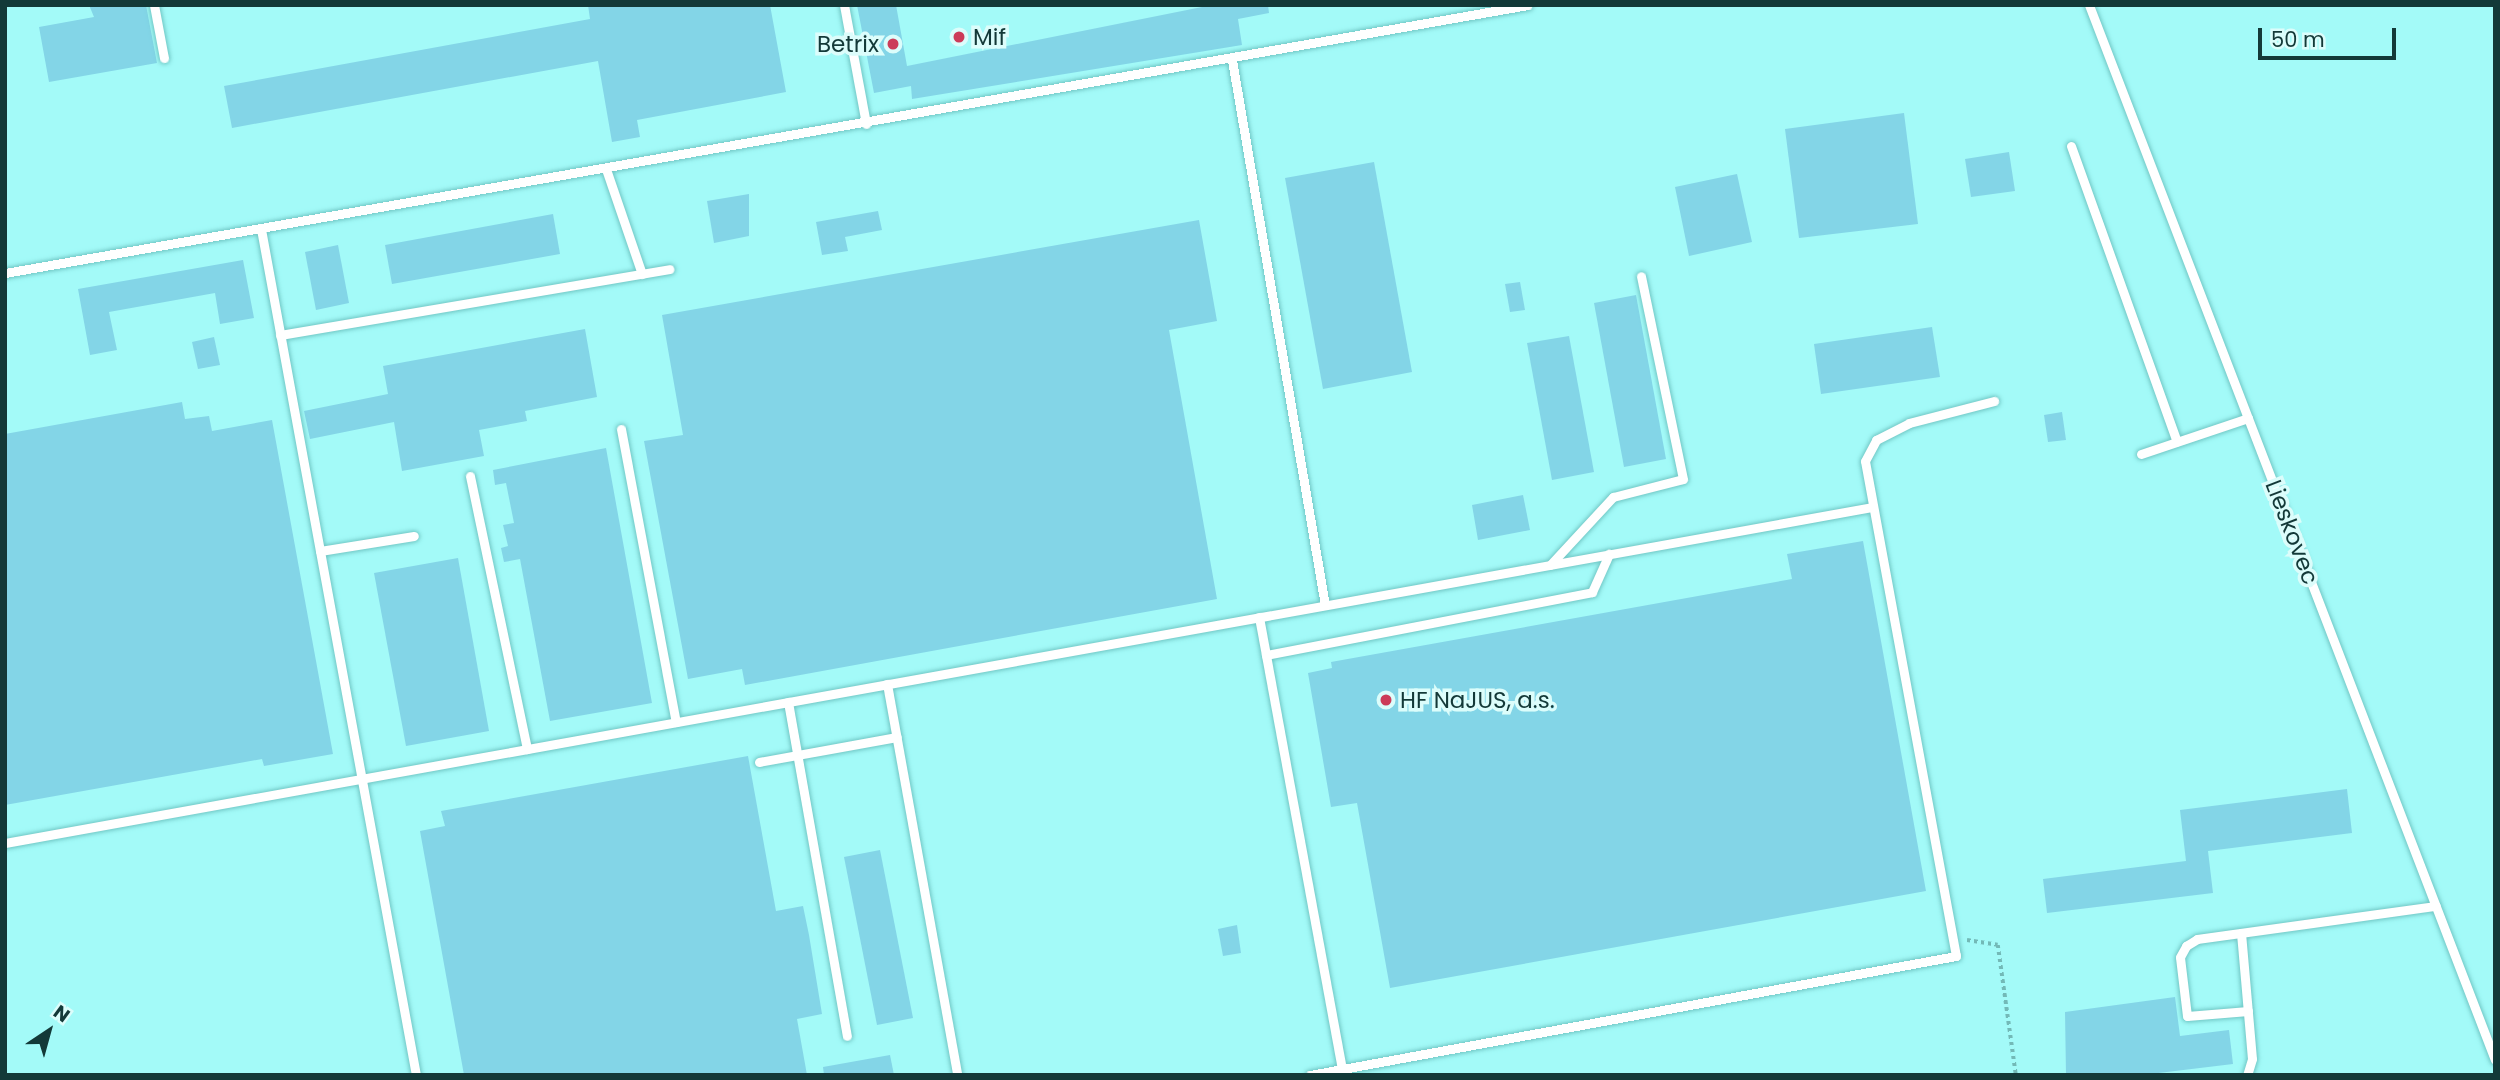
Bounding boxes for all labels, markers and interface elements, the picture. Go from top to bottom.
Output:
scale bar [2262,14,2400,58]
place label: Mif [973,23,1006,51]
text: 50 m [2271,25,2325,54]
marker: Mif [951,29,967,45]
place label: Betrix [817,30,879,58]
marker: Betrix [885,36,901,52]
street label: Lieskovec [2259,476,2325,588]
place label: HF NaJUS, a.s. [1400,686,1554,714]
marker: HF NaJUS, a.s. [1378,692,1394,708]
north arrow [14,996,84,1066]
text: N [48,998,75,1029]

